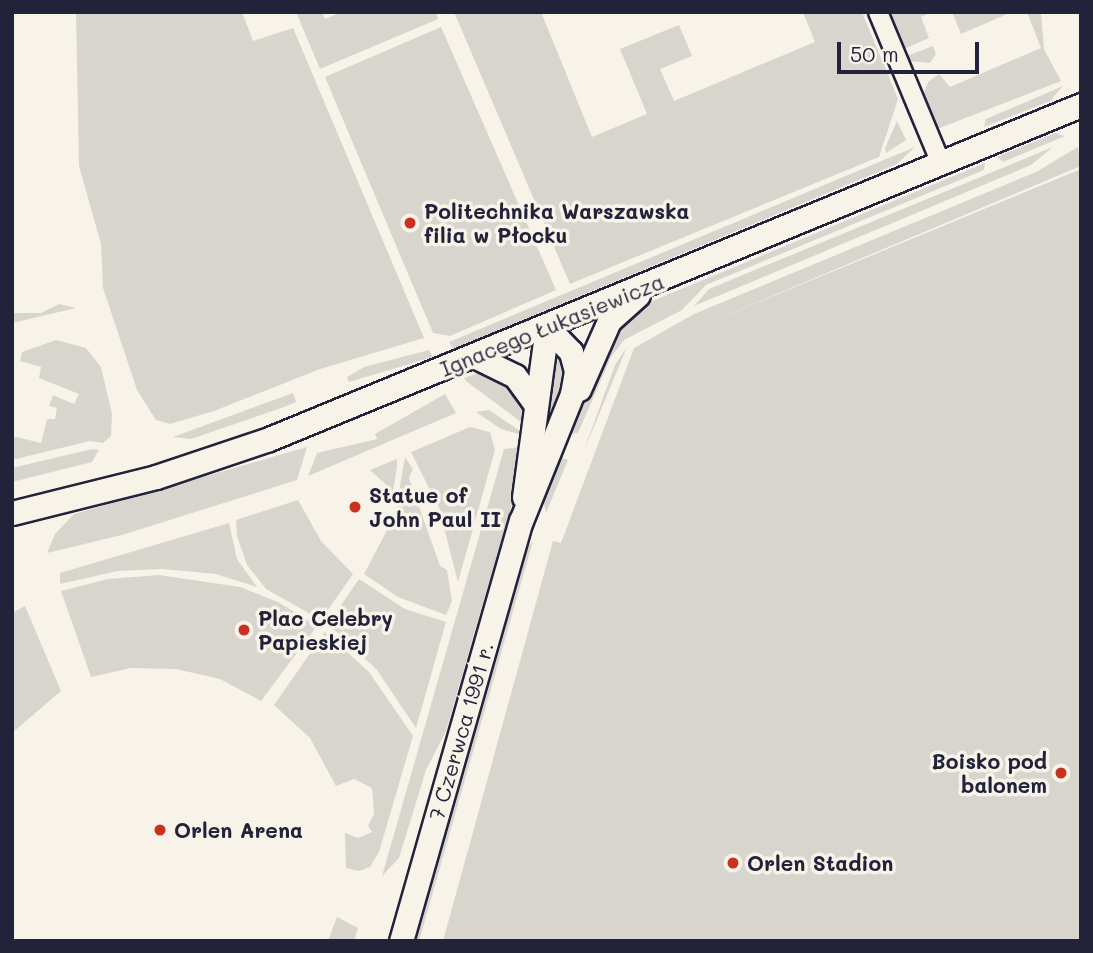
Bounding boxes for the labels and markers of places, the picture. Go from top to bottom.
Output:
place label: Politechnika Warszawska filia w Płocku [424,198,689,248]
marker: Politechnika Warszawska filia w Płocku [402,215,418,231]
place label: Statue of John Paul II [369,482,501,532]
marker: Statue of John Paul II [347,499,363,515]
place label: Plac Celebry Papieskiej [258,605,393,655]
marker: Plac Celebry Papieskiej [236,622,252,638]
place label: Boisko pod balonem [932,748,1047,798]
marker: Boisko pod balonem [1053,765,1069,781]
place label: Orlen Arena [174,817,303,843]
marker: Orlen Arena [152,822,168,838]
place label: Orlen Stadion [747,850,893,876]
marker: Orlen Stadion [725,855,741,871]

